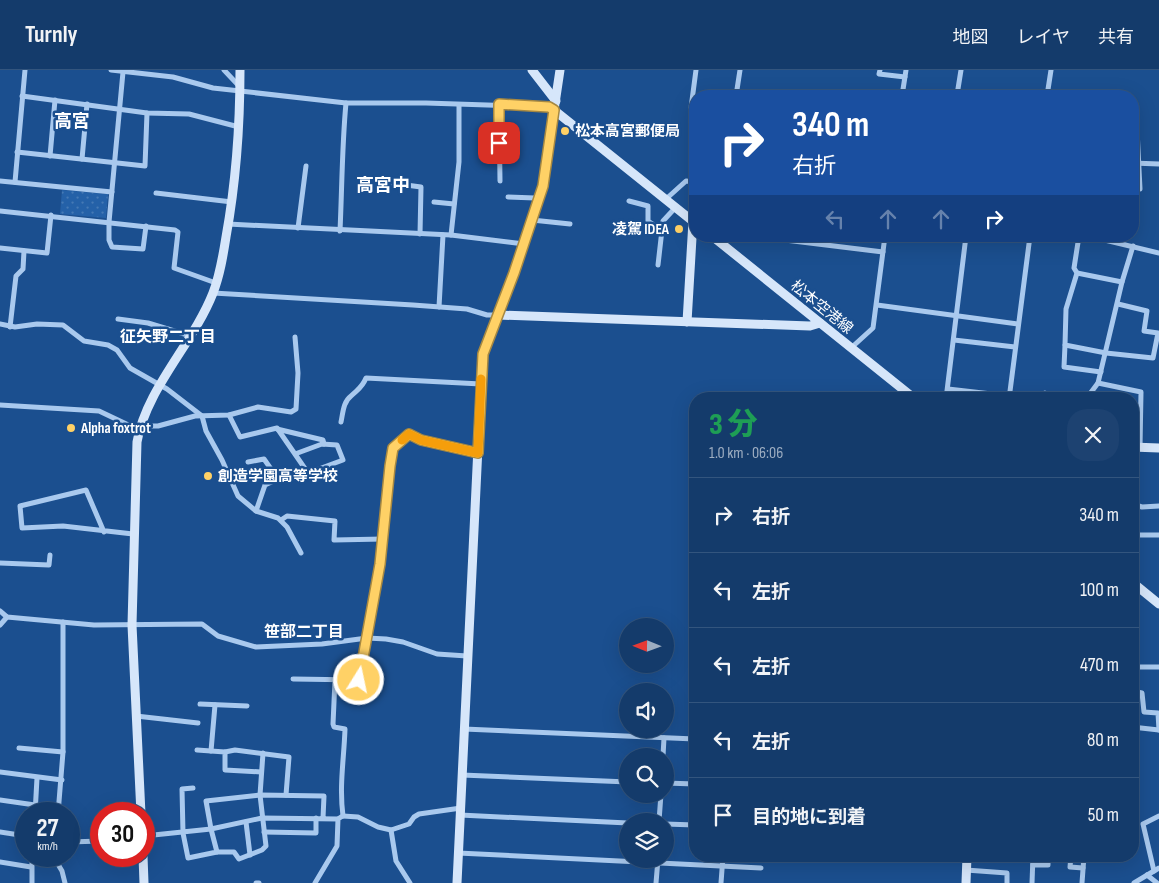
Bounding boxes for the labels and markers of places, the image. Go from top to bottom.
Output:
pin [478,122,520,164]
place label: 松本高宮郵便局 [575,122,680,141]
marker: 松本高宮郵便局 [559,125,571,137]
place label: 凌駕 IDEA [612,220,670,239]
marker: 凌駕 IDEA [673,223,685,235]
place label: Alpha foxtrot [80,419,151,438]
marker: Alpha foxtrot [65,422,77,434]
place label: 創造学園高等学校 [218,467,338,486]
marker: 創造学園高等学校 [202,470,214,482]

